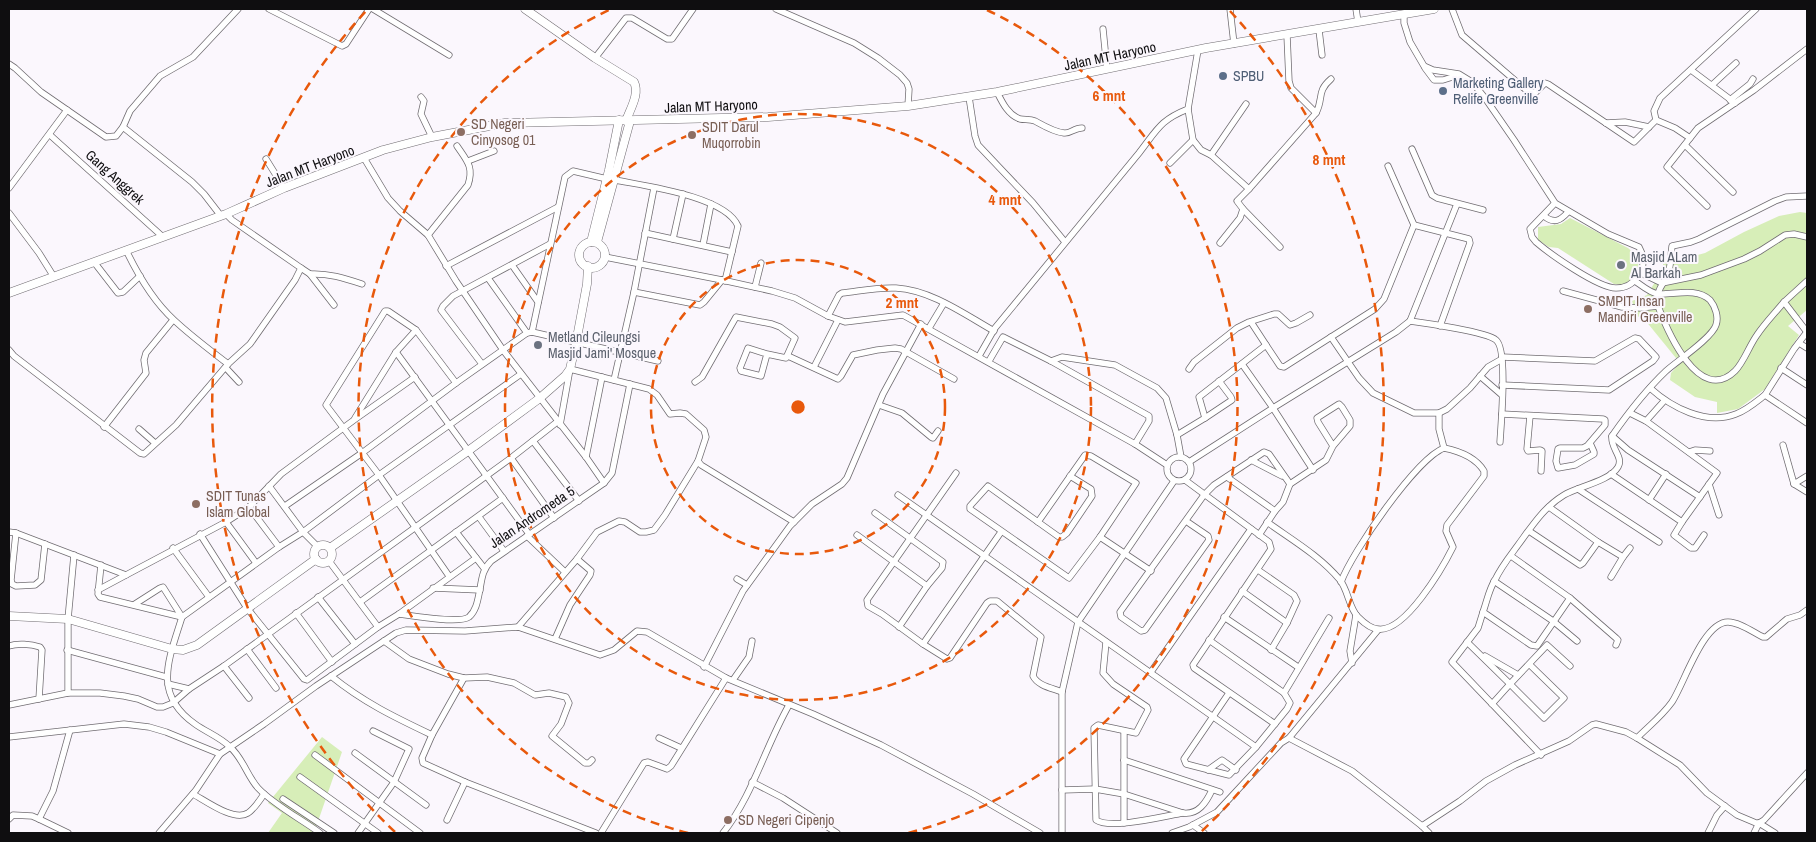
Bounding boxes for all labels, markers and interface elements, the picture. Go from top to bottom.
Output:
street label: Jalan MT Haryono [1062,37,1158,75]
place label: SPBU [1233,67,1264,85]
marker: SPBU [1217,70,1229,82]
place label: Marketing Gallery Relife Greenville [1453,74,1544,108]
text: 6 mnt [1093,85,1125,106]
marker: Marketing Gallery Relife Greenville [1437,85,1449,97]
street label: Jalan MT Haryono [664,95,758,117]
place label: SD Negeri Cinyosog 01 [471,115,536,149]
place label: SDIT Darul Muqorrobin [702,118,761,152]
marker: SD Negeri Cinyosog 01 [455,126,467,138]
marker: SDIT Darul Muqorrobin [686,129,698,141]
street label: Jalan MT Haryono [263,141,357,191]
street label: Gang Anggrek [82,146,148,208]
text: 8 mnt [1313,149,1345,170]
text: 4 mnt [989,189,1021,210]
place label: Masjid ALam Al Barkah [1630,248,1697,282]
marker: Masjid ALam Al Barkah [1615,259,1627,271]
text: 2 mnt [886,292,918,313]
place label: SMPIT Insan Mandiri Greenville [1598,292,1692,326]
marker: SMPIT Insan Mandiri Greenville [1582,303,1594,315]
place label: Metland Cileungsi Masjid Jami' Mosque [548,328,656,362]
marker: Metland Cileungsi Masjid Jami' Mosque [532,339,544,351]
centre of rings [789,398,807,416]
street label: Jalan Andromeda 5 [486,482,578,552]
place label: SDIT Tunas Islam Global [206,487,270,521]
marker: SDIT Tunas Islam Global [190,498,202,510]
place label: SD Negeri Cipenjo [738,811,834,829]
marker: SD Negeri Cipenjo [722,814,734,826]

